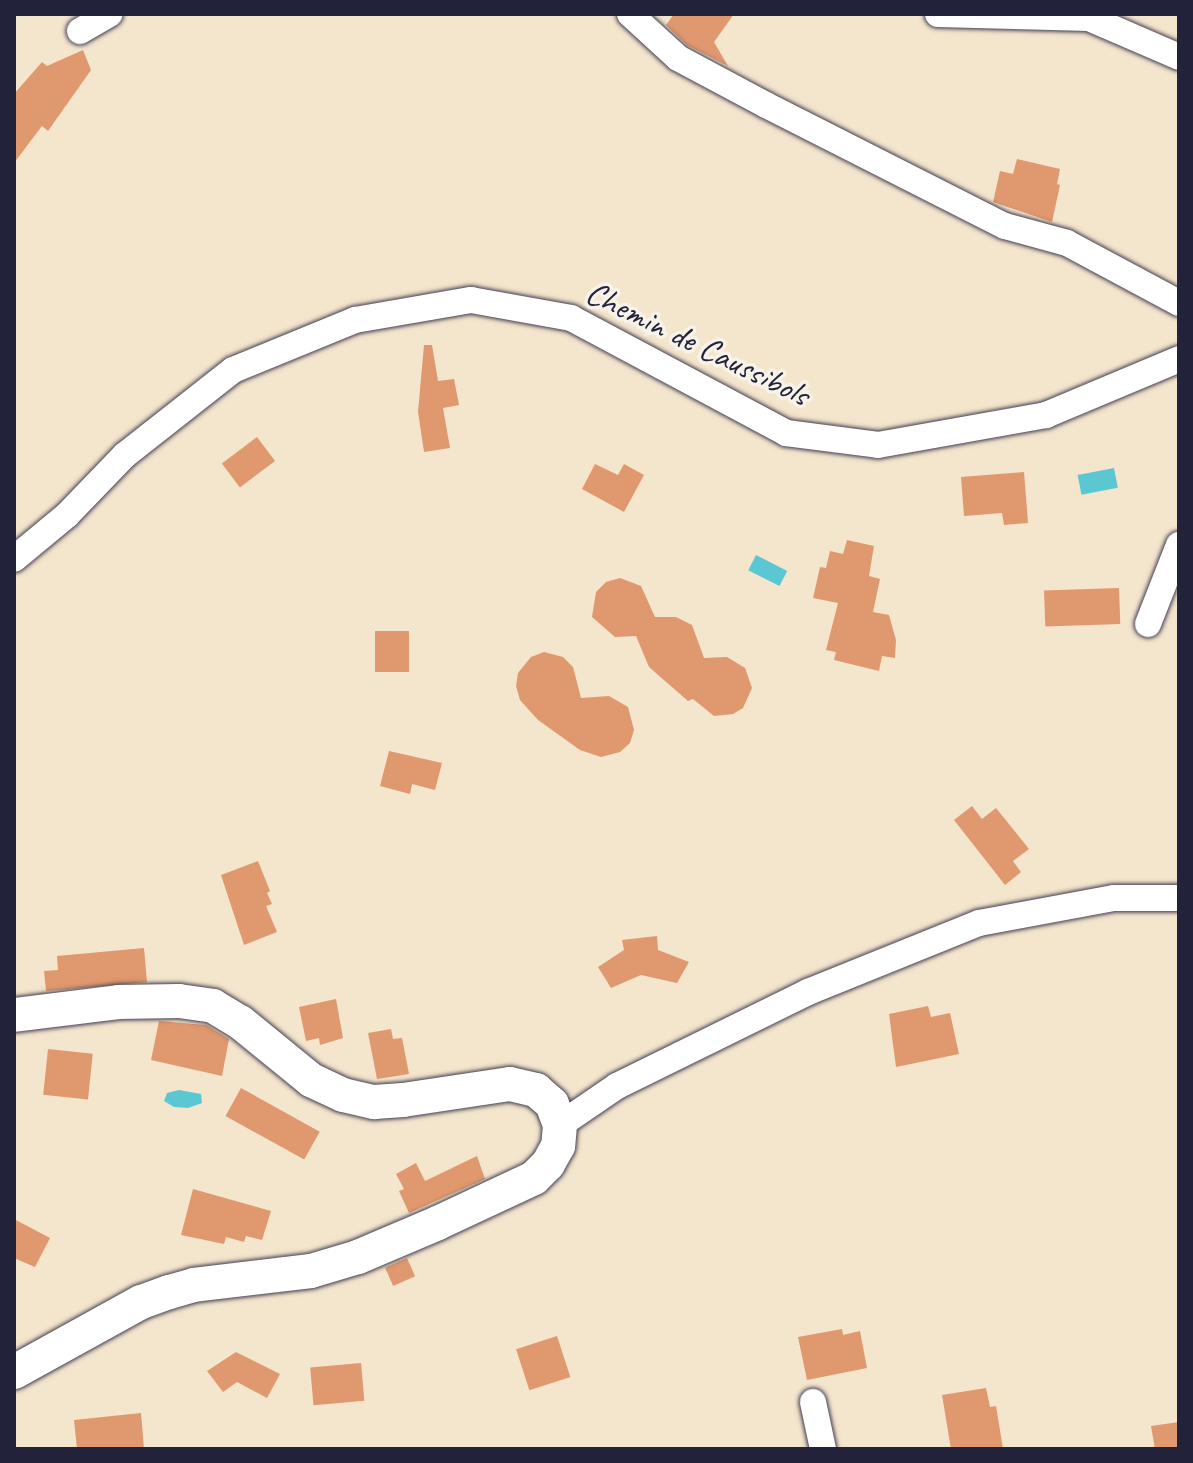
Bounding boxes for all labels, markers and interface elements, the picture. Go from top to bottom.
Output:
street label: Chemin de Caussibols [580,271,816,415]

